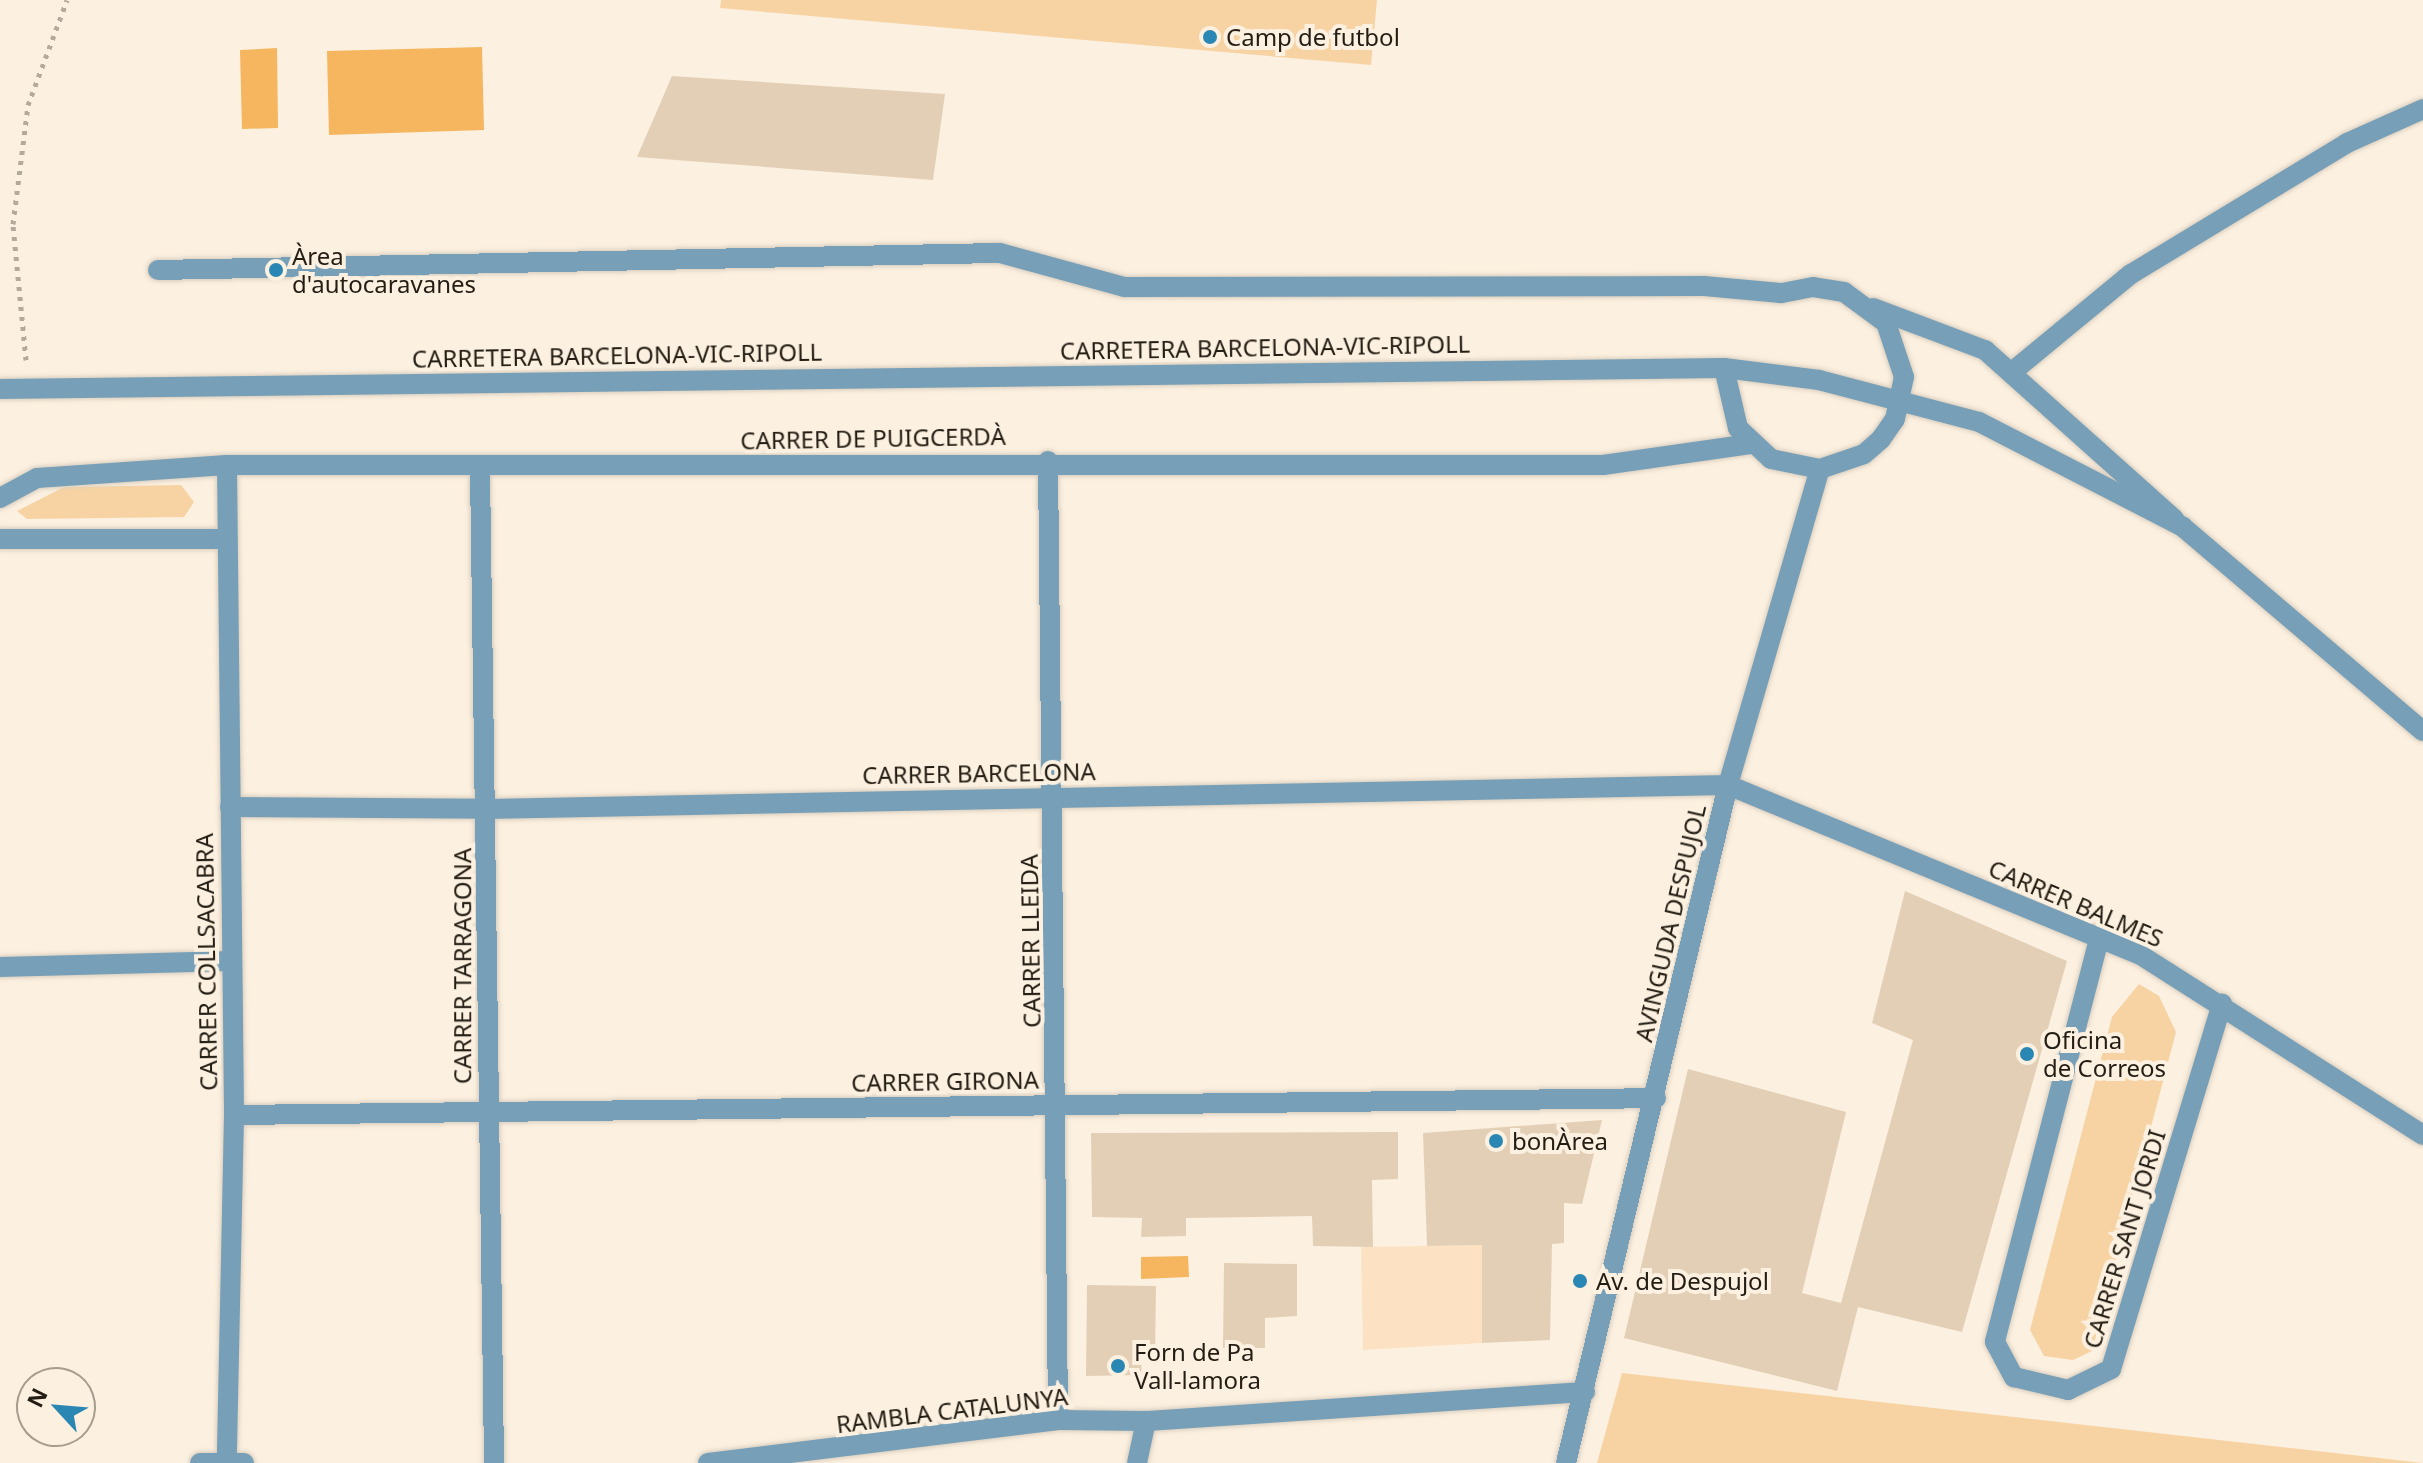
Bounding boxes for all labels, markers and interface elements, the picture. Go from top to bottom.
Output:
place label: Camp de futbol [1226,23,1400,51]
marker: Camp de futbol [1201,28,1219,46]
place label: Àrea d'autocaravanes [292,242,476,298]
marker: Àrea d'autocaravanes [267,261,285,279]
street label: CARRETERA BARCELONA-VIC-RIPOLL [1060,329,1470,365]
street label: CARRETERA BARCELONA-VIC-RIPOLL [412,337,822,373]
street label: CARRER DE PUIGCERDÀ [740,421,1006,455]
street label: CARRER BARCELONA [862,757,1096,789]
street label: AVINGUDA DESPUJOL [1629,801,1711,1045]
street label: CARRER COLLSACABRA [189,833,223,1091]
street label: CARRER TARRAGONA [448,848,476,1084]
street label: CARRER BALMES [1984,853,2168,953]
street label: CARRER LLEIDA [1014,854,1046,1028]
place label: Oficina de Correos [2043,1026,2166,1082]
marker: Oficina de Correos [2018,1045,2036,1063]
street label: CARRER GIRONA [851,1065,1039,1097]
street label: CARRER SANT JORDI [2077,1126,2171,1352]
place label: bonÀrea [1512,1127,1608,1155]
marker: bonÀrea [1487,1132,1505,1150]
place label: Av. de Despujol [1596,1267,1769,1295]
marker: Av. de Despujol [1571,1272,1589,1290]
place label: Forn de Pa Vall-lamora [1134,1338,1261,1394]
marker: Forn de Pa Vall-lamora [1109,1357,1127,1375]
north arrow [16,1367,96,1447]
street label: RAMBLA CATALUNYA [835,1381,1069,1439]
text: N [19,1383,54,1412]

